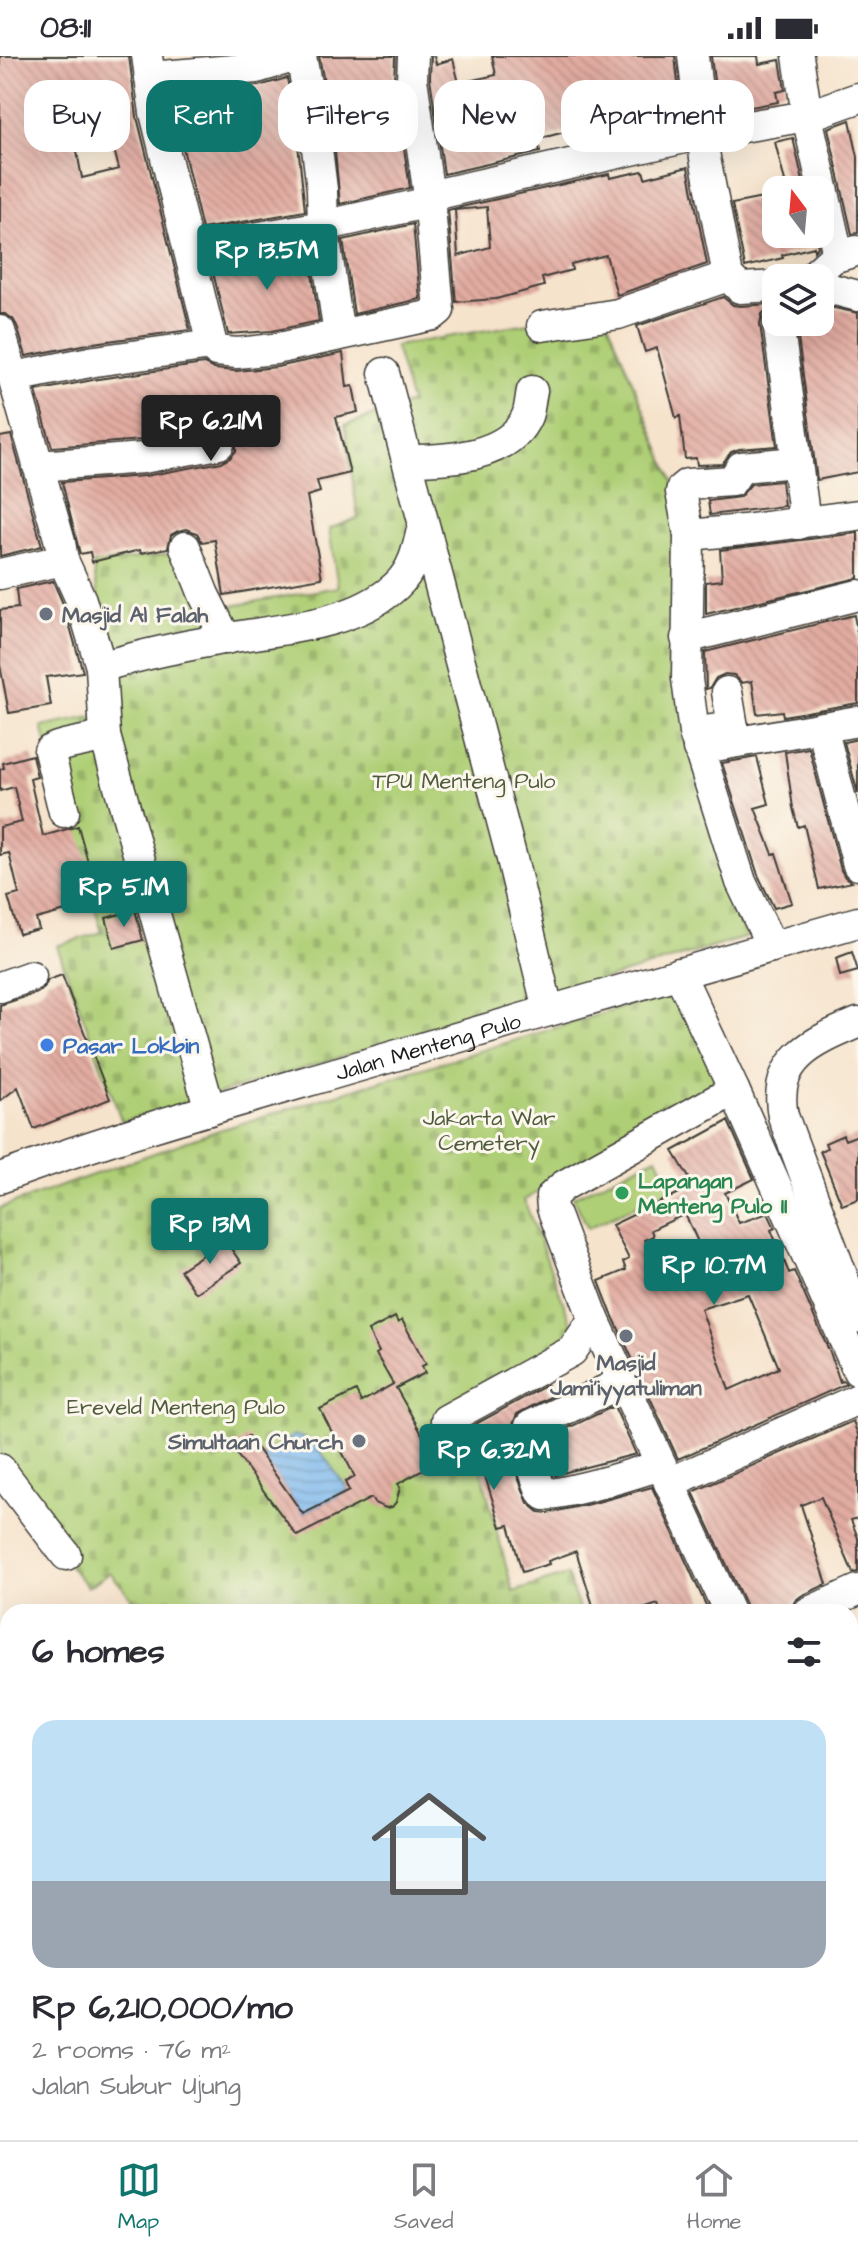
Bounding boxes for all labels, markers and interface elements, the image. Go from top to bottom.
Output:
text: 08:11 [40,7,91,49]
chip: Buy [24,80,130,152]
chip: Rent [146,80,262,152]
chip: Filters [278,80,418,152]
chip: New [434,80,545,152]
chip: Apartment [561,80,754,152]
north arrow [762,176,834,248]
map controls [762,176,834,336]
pin: Rp 13.5M [184,224,350,292]
text: Rp 13.5M [215,232,319,268]
button: layers [762,264,834,336]
pin: Rp 6.21M [128,395,294,463]
text: Rp 6.21M [159,403,263,439]
place label: Masjid Al Falah [62,600,209,631]
marker: Masjid Al Falah [37,605,55,623]
park label: TPU Menteng Pulo [373,766,556,798]
pin: Rp 5.1M [50,861,198,929]
text: Rp 5.1M [79,869,169,905]
street label: Jalan Menteng Pulo [332,1006,525,1089]
place label: Pasar Lokbin [63,1031,199,1062]
marker: Pasar Lokbin [38,1036,56,1054]
park label: Jakarta War Cemetery [423,1103,555,1160]
place label: Lapangan Menteng Pulo II [638,1166,788,1223]
marker: Lapangan Menteng Pulo II [613,1184,631,1202]
pin: Rp 13M [145,1198,275,1266]
text: Rp 13M [169,1206,251,1242]
pin: Rp 10.7M [631,1239,797,1307]
text: Rp 10.7M [662,1247,766,1283]
marker: Masjid Jami'iyyatuliman [617,1327,635,1345]
place label: Masjid Jami'iyyatuliman [549,1348,702,1406]
park label: Ereveld Menteng Pulo [67,1392,286,1424]
pin: Rp 6.32M [411,1424,577,1492]
place label: Simultaan Church [167,1427,344,1458]
marker: Simultaan Church [350,1432,368,1450]
text: Rp 6.32M [438,1432,551,1468]
text: 6 homes [32,1628,165,1676]
icon: filters [782,1630,826,1674]
icon: home [357,1772,501,1916]
text: Rp 6,210,000/mo [32,1984,293,2032]
text: 2 rooms · 76 m² [32,2032,231,2068]
text: Jalan Subur Ujung [32,2068,241,2104]
tab: Map [117,2158,161,2237]
tab: Saved [394,2158,454,2237]
tab: Home [687,2158,741,2237]

